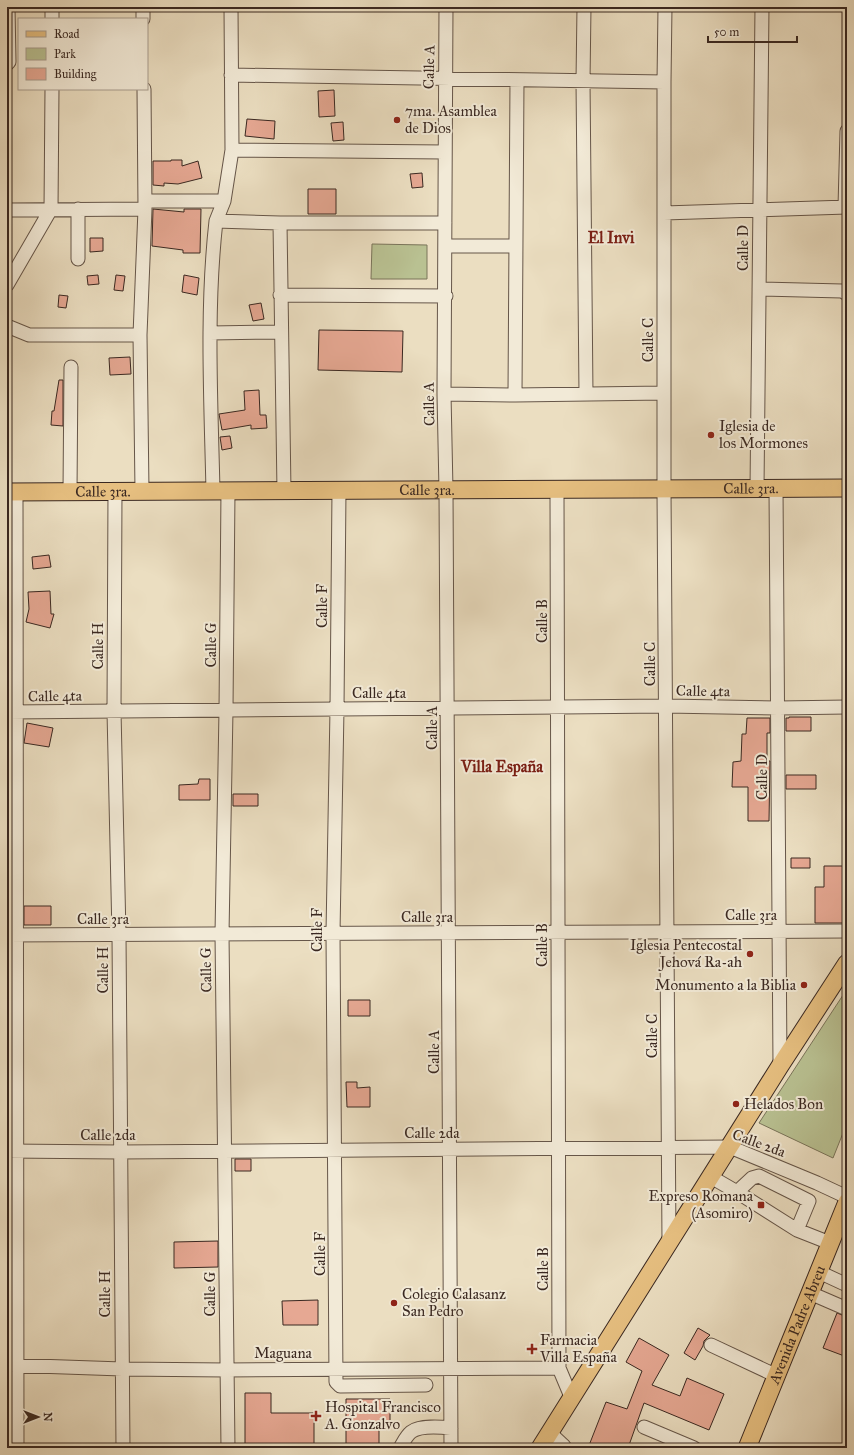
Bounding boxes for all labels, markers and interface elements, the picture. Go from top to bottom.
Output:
legend [18,18,148,90]
scale bar [708,18,797,44]
text: 50 m [714,25,739,39]
text: Road [54,27,80,41]
street label: Calle A [420,45,438,89]
text: Park [54,47,76,61]
text: Building [54,67,97,82]
place label: 7ma. Asamblea de Dios [405,102,497,137]
marker: 7ma. Asamblea de Dios [392,115,402,125]
street label: Calle D [734,225,752,271]
district label: El Invi [588,228,635,247]
street label: Calle C [639,318,657,362]
street label: Calle A [420,382,438,426]
place label: Iglesia de los Mormones [719,417,808,452]
marker: Iglesia de los Mormones [706,430,716,440]
street label: Calle 3ra. [723,479,779,498]
street label: Calle 3ra. [399,481,455,499]
street label: Calle 3ra. [75,482,131,501]
street label: Calle F [313,584,331,628]
street label: Calle B [533,599,551,643]
street label: Calle H [89,622,107,670]
street label: Calle G [202,622,220,668]
street label: Calle C [641,642,659,686]
street label: Calle 4ta [676,682,731,700]
street label: Calle 4ta [352,684,407,702]
street label: Calle 4ta [28,687,83,705]
street label: Calle A [423,706,441,750]
street label: Calle D [753,754,771,800]
district label: Villa España [460,757,544,777]
street label: Calle 3ra [725,906,778,924]
street label: Calle F [308,908,326,952]
street label: Calle 3ra [401,908,454,926]
street label: Calle 3ra [77,910,130,928]
street label: Calle B [533,923,551,967]
place label: Iglesia Pentecostal Jehová Ra-ah [630,936,743,972]
street label: Calle H [94,946,112,994]
street label: Calle G [197,947,215,993]
marker: Iglesia Pentecostal Jehová Ra-ah [745,949,755,959]
place label: Monumento a la Biblia [655,976,797,994]
marker: Monumento a la Biblia [799,980,809,990]
street label: Calle C [643,1014,661,1058]
street label: Calle A [425,1030,443,1074]
place label: Helados Bon [744,1095,823,1113]
marker: Helados Bon [731,1099,741,1109]
street label: Calle 2da [404,1124,460,1142]
street label: Calle 2da [730,1125,789,1161]
street label: Calle 2da [80,1126,136,1144]
place label: Expreso Romana (Asomiro) [649,1187,754,1223]
marker: Expreso Romana (Asomiro) [756,1200,766,1210]
street label: Calle F [311,1232,329,1276]
street label: Calle B [534,1247,552,1291]
street label: Avenida Padre Abreu [765,1263,829,1388]
street label: Calle H [96,1270,114,1318]
street label: Calle G [201,1271,219,1317]
place label: Colegio Calasanz San Pedro [402,1285,506,1320]
marker: Colegio Calasanz San Pedro [389,1298,399,1308]
place label: Farmacia Villa España [539,1331,617,1366]
street label: Maguana [254,1344,313,1362]
marker: Farmacia Villa España [527,1344,537,1354]
north arrow [18,1397,58,1437]
place label: Hospital Francisco A. Gonzalvo [324,1398,441,1433]
marker: Hospital Francisco A. Gonzalvo [310,1410,322,1422]
text: N [41,1412,54,1422]

